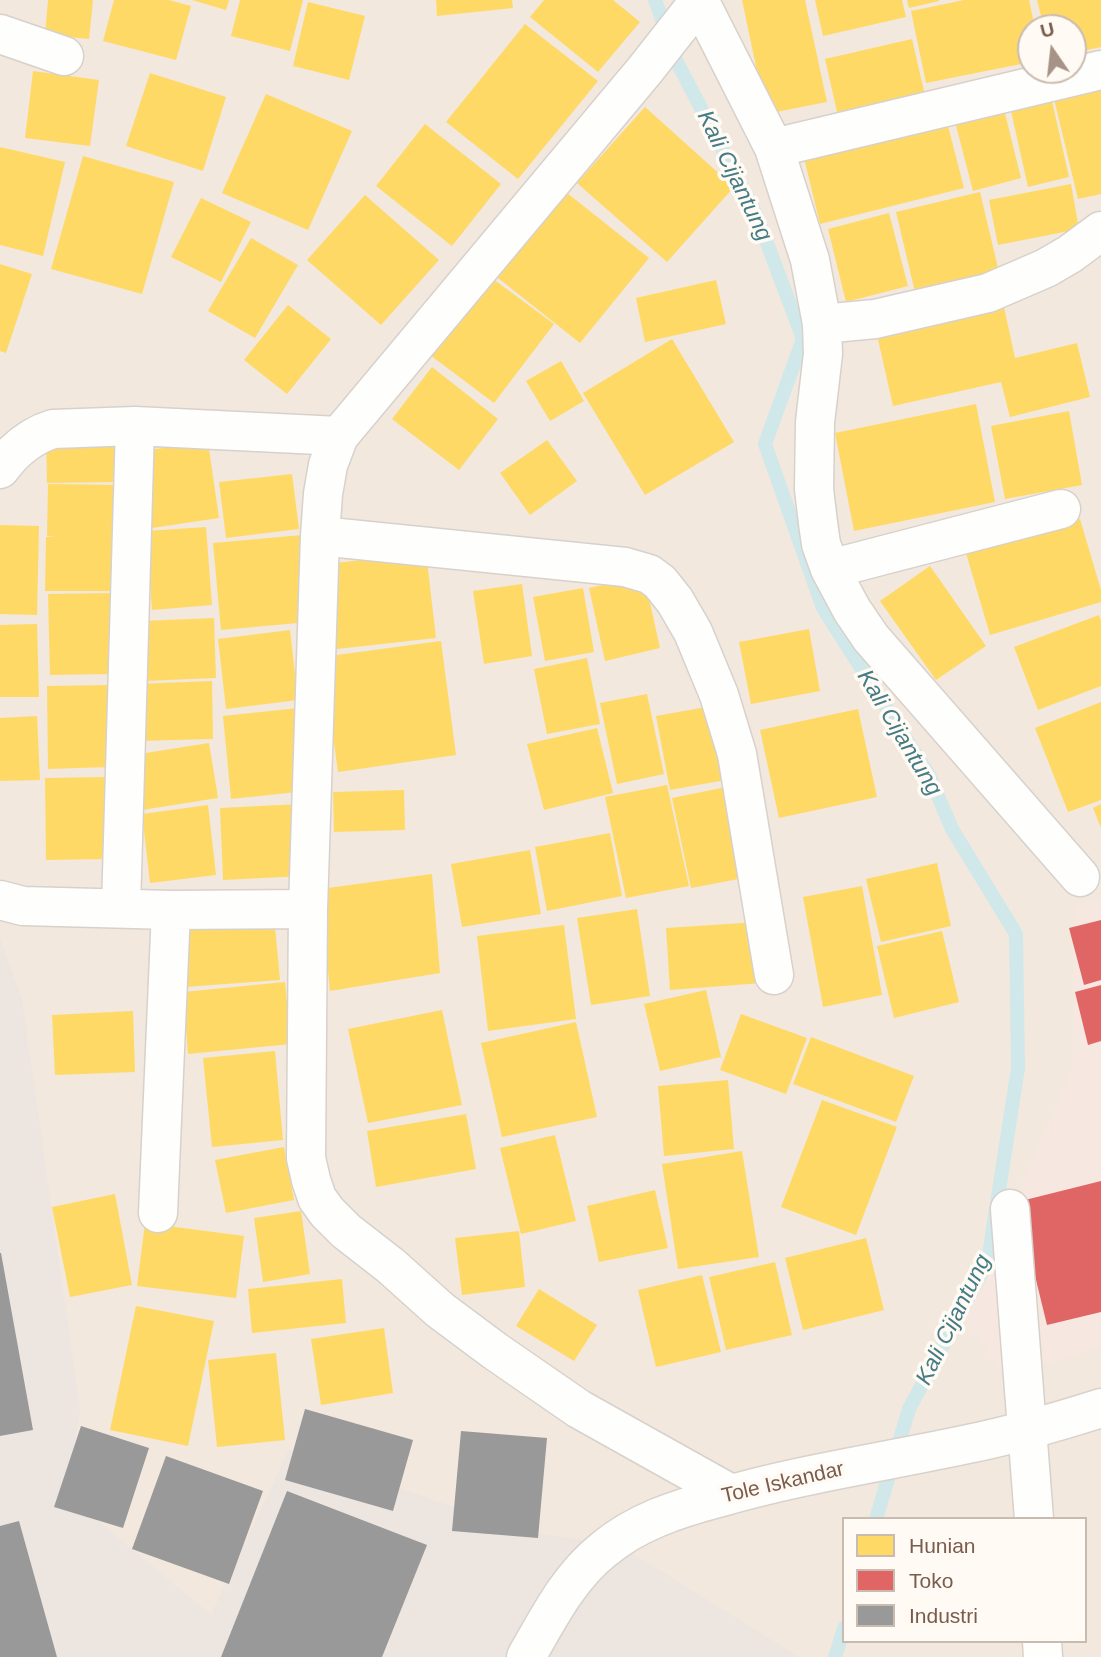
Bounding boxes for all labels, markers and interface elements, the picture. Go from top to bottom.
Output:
north arrow [1017,14,1087,84]
text: U [1038,18,1056,42]
water label: Kali Cijantung [690,106,778,246]
water label: Kali Cijantung [851,665,947,801]
water label: Kali Cijantung [910,1250,998,1390]
street label: Tole Iskandar [719,1457,847,1509]
legend [842,1517,1087,1643]
text: Hunian [909,1534,976,1557]
text: Toko [909,1569,953,1592]
text: Industri [909,1604,978,1627]

